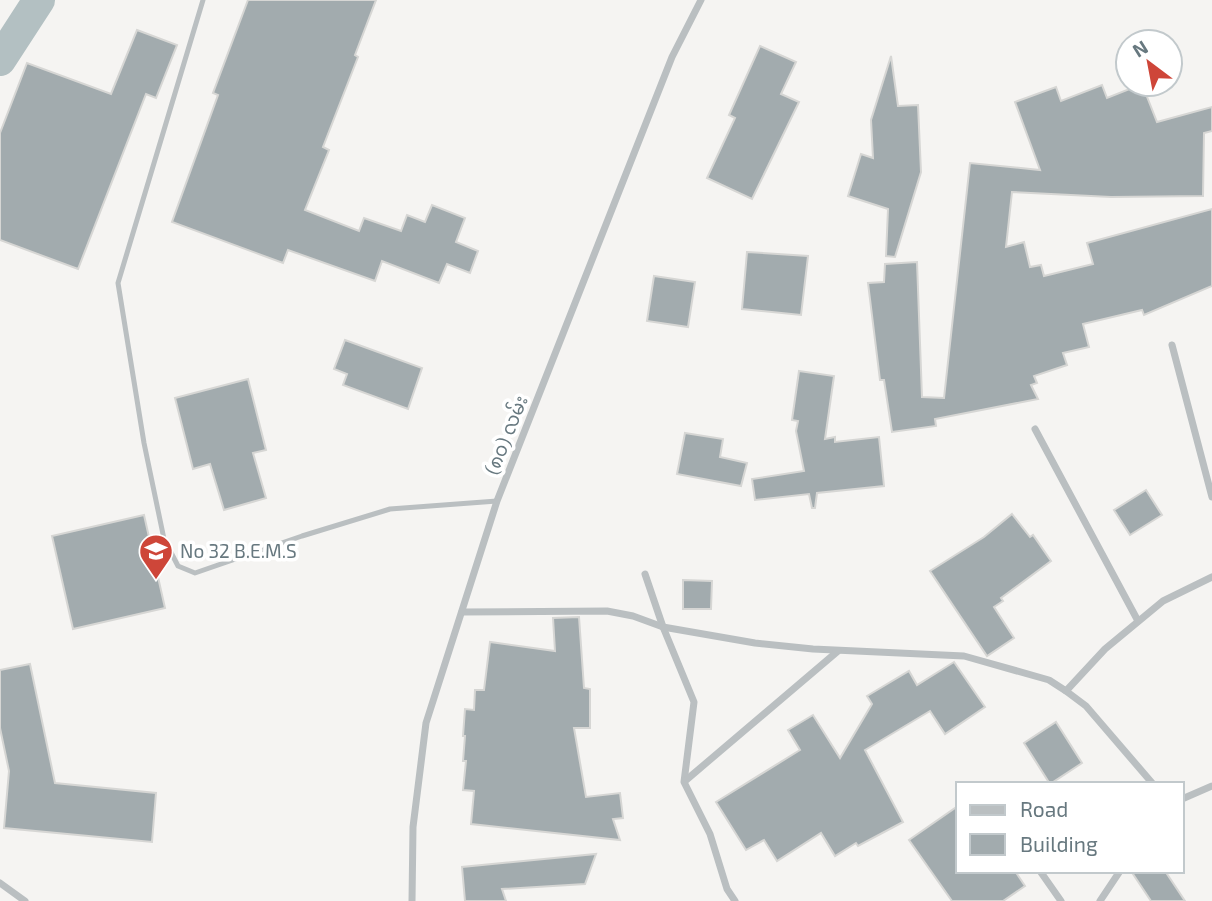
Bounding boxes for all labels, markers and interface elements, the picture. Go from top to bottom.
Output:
north arrow [1114,28,1184,98]
text: N [1128,35,1152,62]
street label: (၈၀) လမ်း [477,391,532,478]
school or university icon: No 32 B.E.M.S [137,532,175,581]
place label: No 32 B.E.M.S [180,539,297,562]
legend [956,782,1184,873]
text: Road [1020,796,1068,821]
text: Building [1020,831,1098,856]

